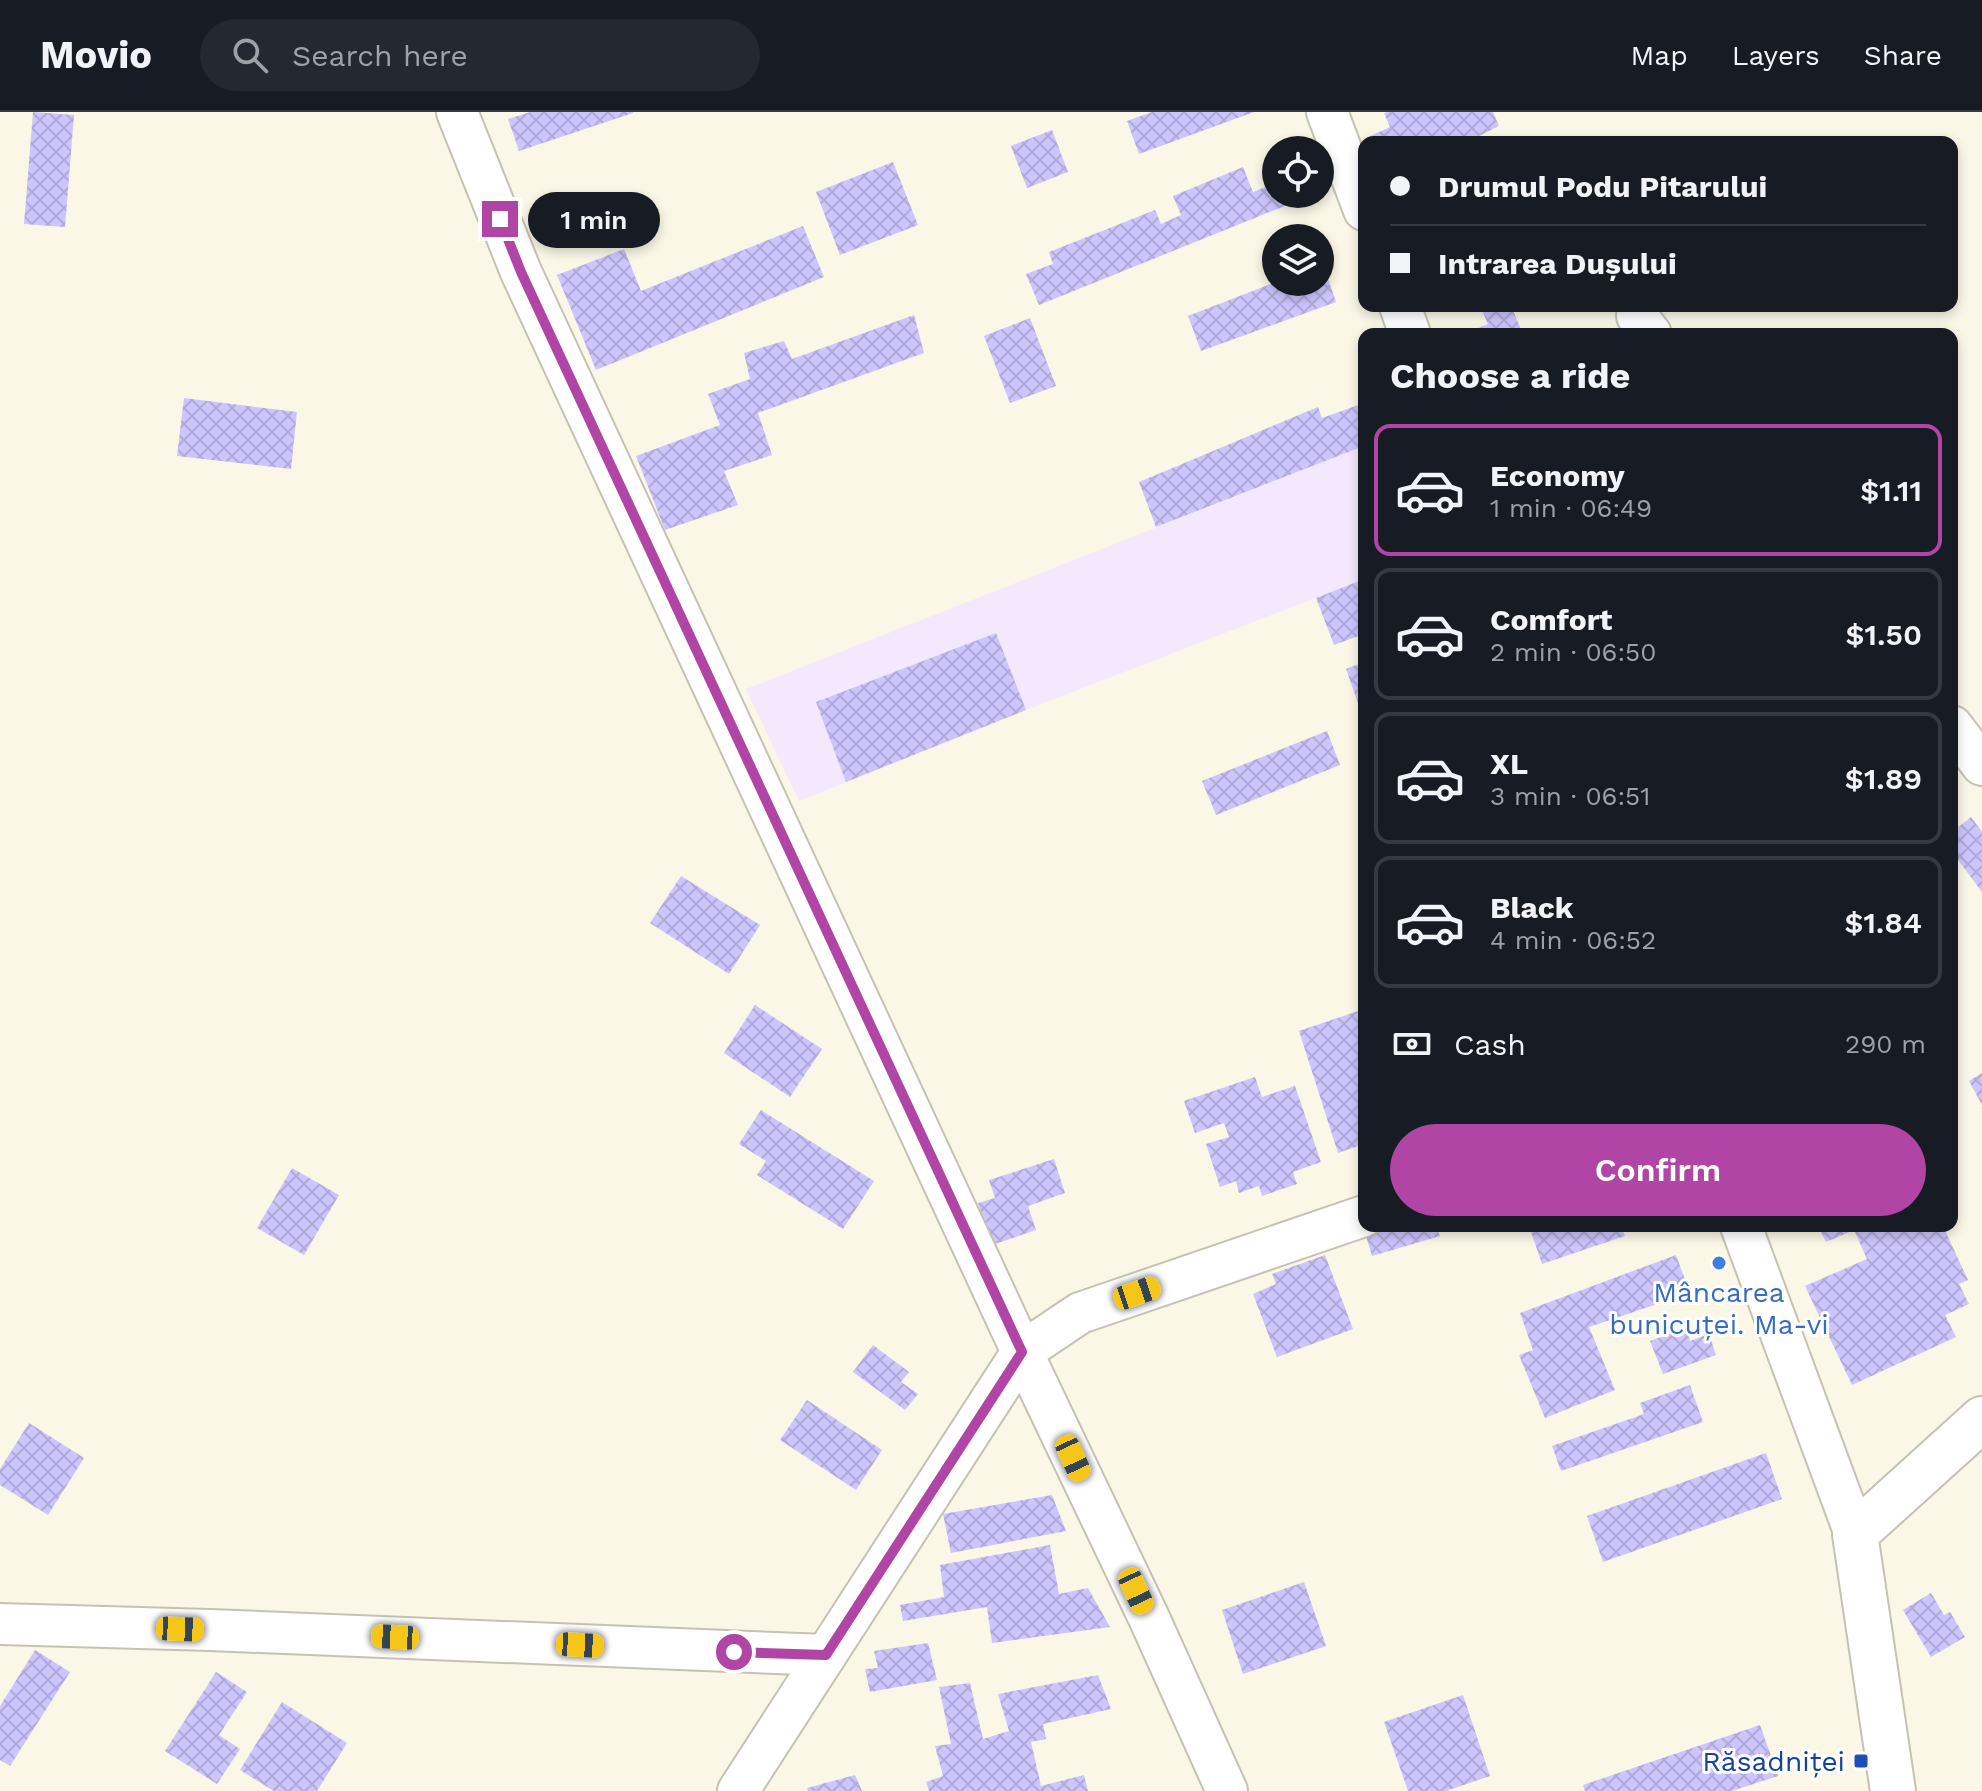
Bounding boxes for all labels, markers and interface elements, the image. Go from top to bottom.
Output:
search box [200,19,760,91]
text: Movio [40,33,152,77]
icon: search [228,33,272,77]
text: Search here [292,38,468,73]
text: Map [1631,39,1688,72]
text: Layers [1732,39,1820,72]
text: Share [1864,39,1942,72]
map controls [1262,136,1334,296]
button: locate [1262,136,1334,208]
text: Drumul Podu Pitarului [1438,169,1767,204]
callout: 1 min [528,191,660,247]
route end [482,201,518,237]
text: 1 min [561,205,627,235]
button: layers [1262,224,1334,296]
text: Intrarea Dușului [1438,246,1677,281]
text: Choose a ride [1390,355,1630,397]
icon: car [1394,454,1466,526]
text: Economy [1490,458,1625,493]
text: $1.11 [1860,473,1922,508]
text: 1 min · 06:49 [1490,493,1652,523]
icon: car [1394,598,1466,670]
text: Comfort [1490,602,1612,637]
text: $1.50 [1846,617,1922,652]
text: 2 min · 06:50 [1490,637,1656,667]
icon: car [1394,742,1466,814]
text: XL [1490,746,1528,781]
text: $1.89 [1845,761,1922,796]
text: 3 min · 06:51 [1490,781,1650,811]
icon: car [1394,886,1466,958]
text: Black [1490,890,1574,925]
text: $1.84 [1844,905,1922,940]
text: 4 min · 06:52 [1490,925,1656,955]
icon: cash [1390,1022,1434,1066]
text: Cash [1454,1027,1526,1062]
text: 290 m [1845,1029,1926,1059]
button: Confirm [1390,1124,1926,1216]
marker: Mâncarea bunicuței. Ma-vi [1710,1254,1728,1272]
car [1110,1274,1164,1312]
place label: Mâncarea bunicuței. Ma-vi [1609,1276,1829,1341]
car [1052,1431,1094,1485]
car [1115,1564,1157,1618]
car [156,1616,204,1642]
car [370,1624,420,1650]
car [555,1632,605,1658]
route start [716,1634,752,1670]
place label: Răsadniței [1702,1745,1845,1778]
marker: Răsadniței [1852,1752,1870,1770]

